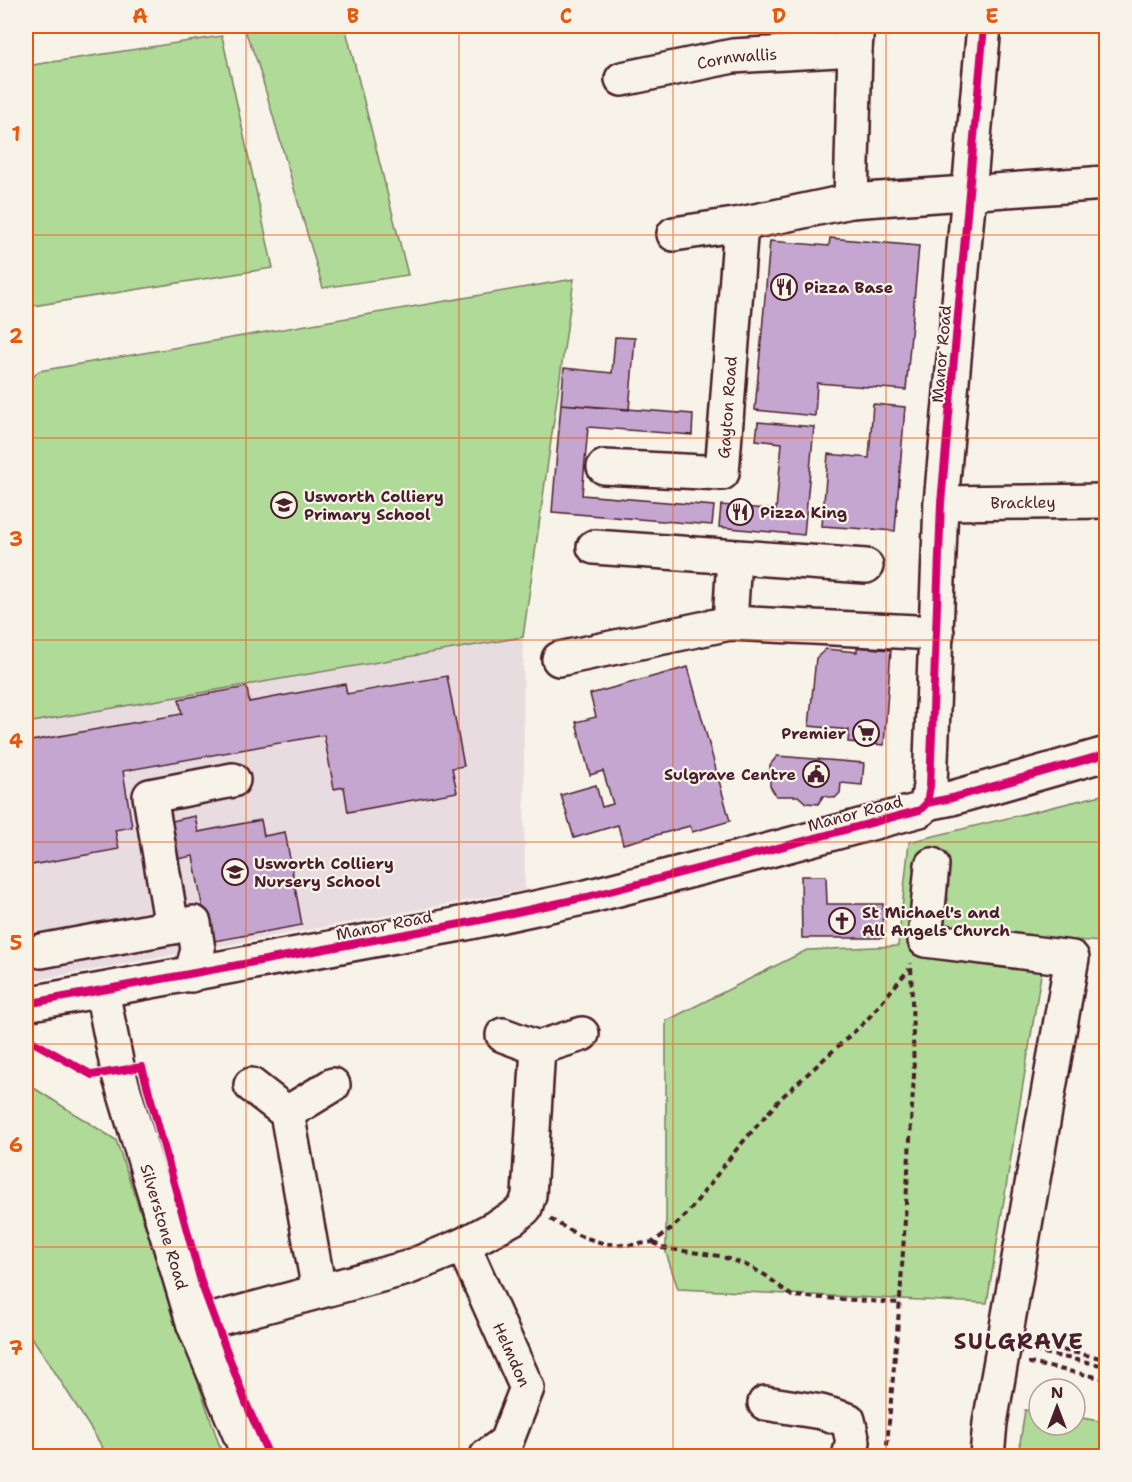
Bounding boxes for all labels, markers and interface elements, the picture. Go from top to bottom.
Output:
text: A [132,3,148,29]
text: B [347,3,359,29]
text: C [560,3,572,29]
text: D [772,3,786,29]
text: E [985,3,999,29]
street label: Cornwallis [695,43,778,74]
text: 1 [11,121,21,147]
restaurant icon: Pizza Base [769,272,799,302]
place label: Pizza Base [804,277,894,298]
street label: Manor Road [927,304,956,404]
text: 2 [9,323,23,349]
street label: Gayton Road [713,356,742,459]
place label: Usworth Colliery Primary School [304,486,444,525]
school or university icon: Usworth Colliery Primary School [269,490,299,520]
street label: Brackley [990,492,1056,513]
restaurant icon: Pizza King [725,497,755,527]
place label: Pizza King [760,502,847,523]
text: 3 [9,526,23,552]
supermarket icon: Premier [851,718,881,748]
place label: Premier [781,723,846,744]
text: 4 [9,728,23,754]
public building icon: Sulgrave Centre [801,759,831,789]
place label: Sulgrave Centre [664,764,796,785]
street label: Manor Road [805,791,905,836]
place label: Usworth Colliery Nursery School [254,853,394,892]
school or university icon: Usworth Colliery Nursery School [220,857,250,887]
place label: St Michael's and All Angels Church [862,902,1010,941]
street label: Manor Road [334,906,434,945]
church icon: St Michael's and All Angels Church [827,906,857,936]
text: 5 [10,930,22,956]
text: 6 [9,1132,23,1158]
street label: Silverstone Road [135,1161,193,1292]
street label: Helmdon [488,1319,535,1390]
district label: SULGRAVE [954,1327,1084,1356]
text: 7 [9,1335,23,1361]
north arrow [1027,1377,1087,1437]
text: N [1051,1382,1063,1403]

